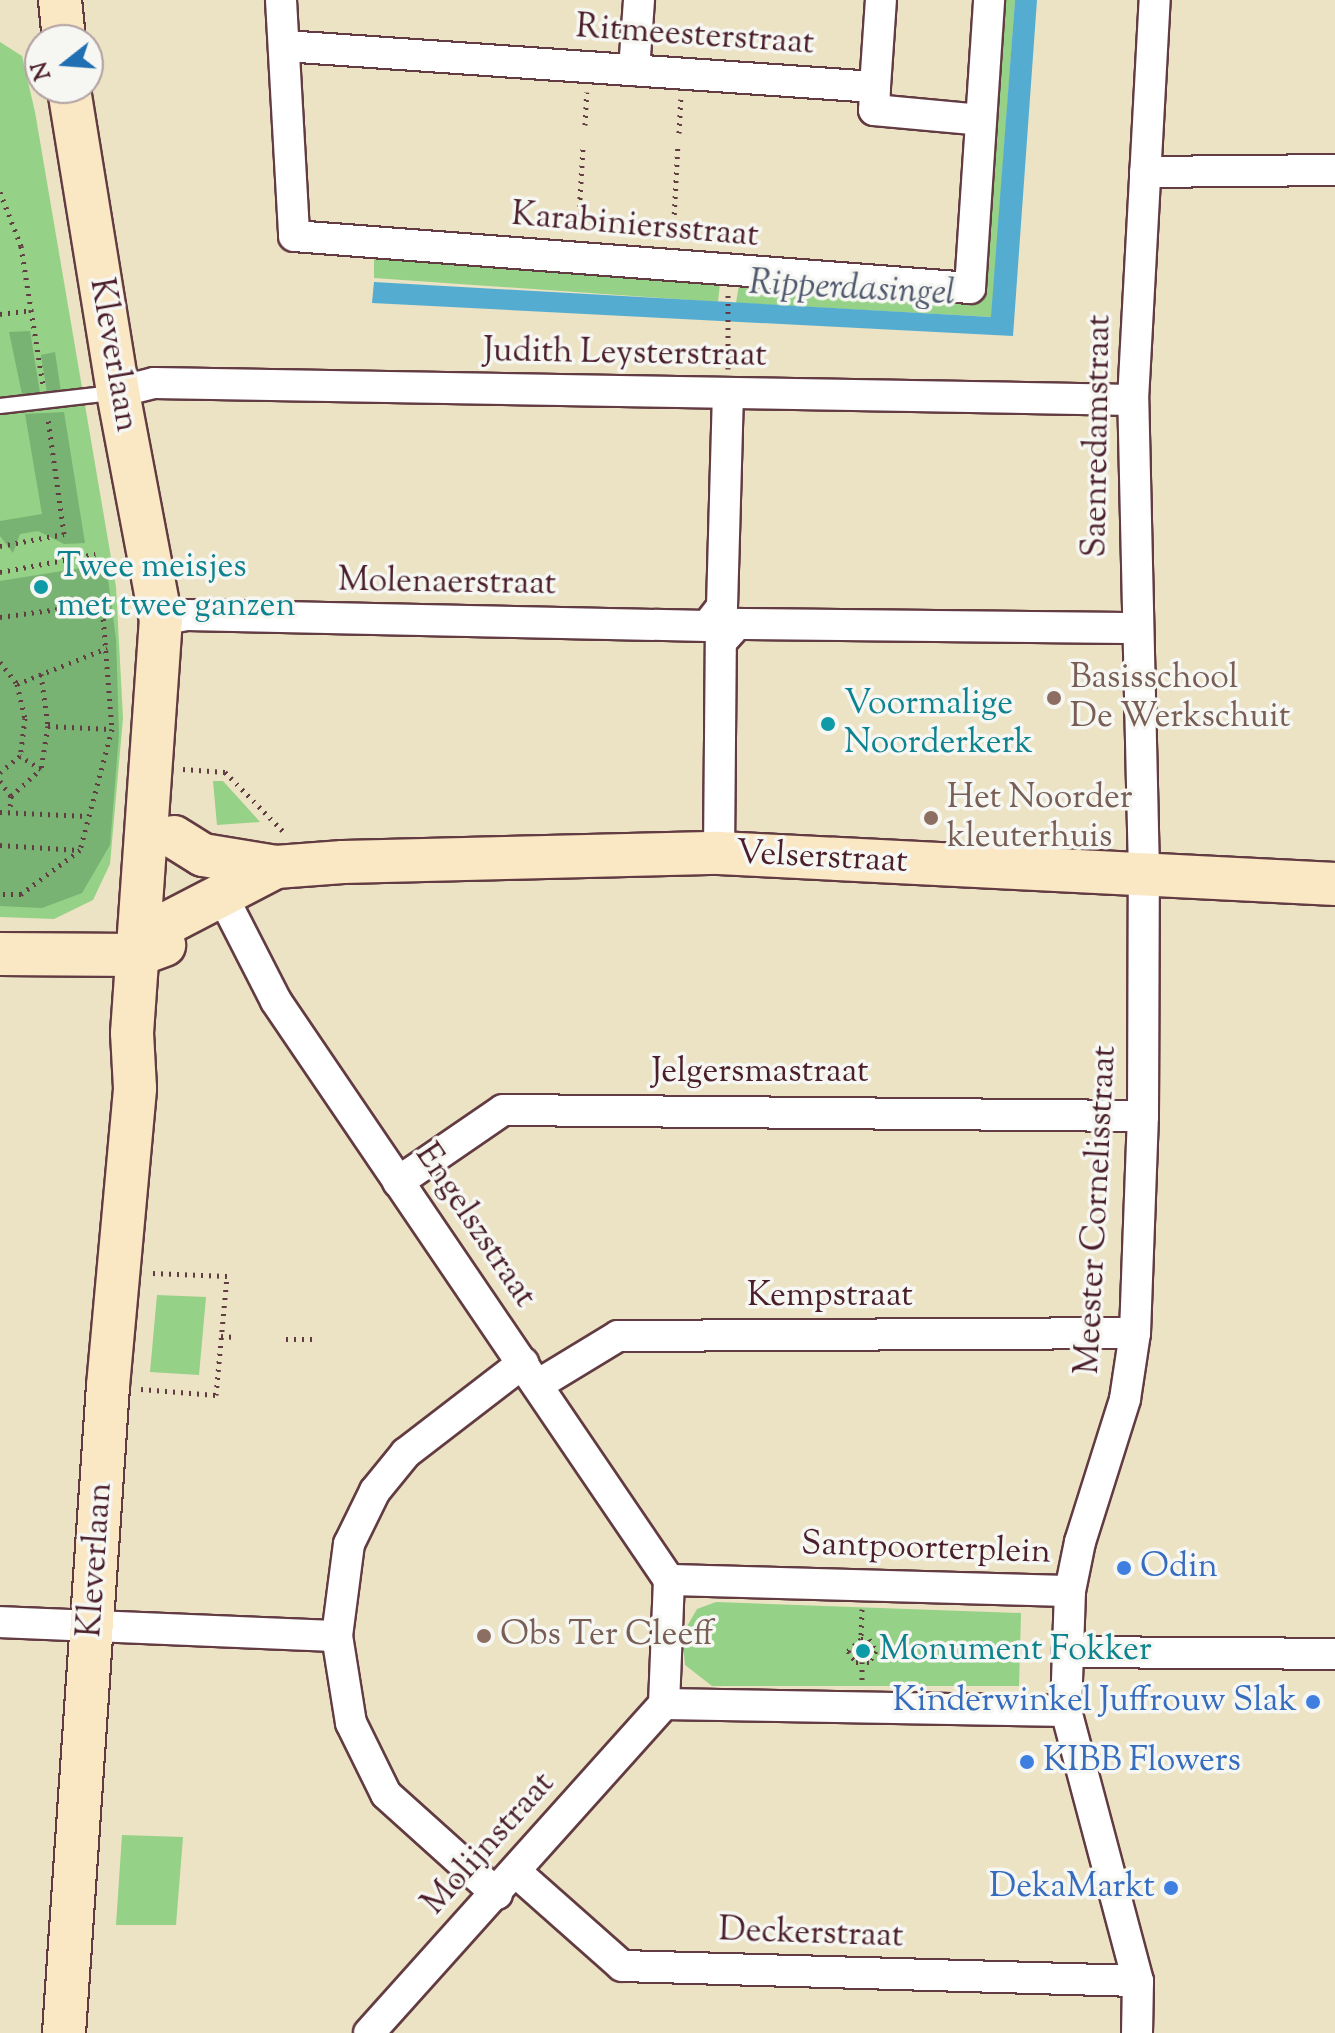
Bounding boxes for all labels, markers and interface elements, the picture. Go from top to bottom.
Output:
street label: Ritmeesterstraat [574,7,816,65]
north arrow [24,24,104,104]
text: N [25,57,61,84]
street label: Karabiniersstraat [510,195,760,257]
water label: Ripperdasingel [748,263,956,317]
street label: Kleverlaan [79,275,147,435]
street label: Saenredamstraat [1075,314,1121,558]
street label: Judith Leysterstraat [483,331,767,377]
place label: Twee meisjes met twee ganzen [57,547,295,626]
street label: Molenaerstraat [337,561,557,605]
marker: Twee meisjes met twee ganzen [32,578,50,596]
place label: Basisschool De Werkschuit [1070,658,1290,738]
place label: Voormalige Noorderkerk [844,684,1033,764]
marker: Basisschool De Werkschuit [1045,689,1063,707]
marker: Voormalige Noorderkerk [819,715,837,733]
place label: Het Noorder kleuterhuis [947,778,1133,858]
marker: Het Noorder kleuterhuis [922,809,940,827]
street label: Velserstraat [735,833,909,883]
street label: Meester Cornelisstraat [1068,1044,1126,1376]
street label: Jelgersmastraat [651,1053,869,1093]
street label: Engelszstraat [405,1136,545,1316]
street label: Kempstraat [747,1277,913,1317]
street label: Kleverlaan [70,1481,122,1639]
street label: Santpoorterplein [800,1524,1052,1574]
place label: Odin [1140,1548,1218,1588]
marker: Odin [1115,1559,1133,1577]
place label: Obs Ter Cleeff [500,1616,714,1656]
marker: Obs Ter Cleeff [475,1627,493,1645]
place label: Monument Fokker [879,1631,1152,1671]
marker: Monument Fokker [854,1642,872,1660]
place label: Kinderwinkel Juffrouw Slak [892,1682,1297,1722]
marker: Kinderwinkel Juffrouw Slak [1304,1693,1322,1711]
place label: KIBB Flowers [1043,1742,1241,1782]
marker: KIBB Flowers [1018,1753,1036,1771]
street label: Molijnstraat [414,1764,564,1924]
place label: DekaMarkt [989,1868,1155,1908]
marker: DekaMarkt [1162,1879,1180,1897]
street label: Deckerstraat [718,1910,904,1958]

